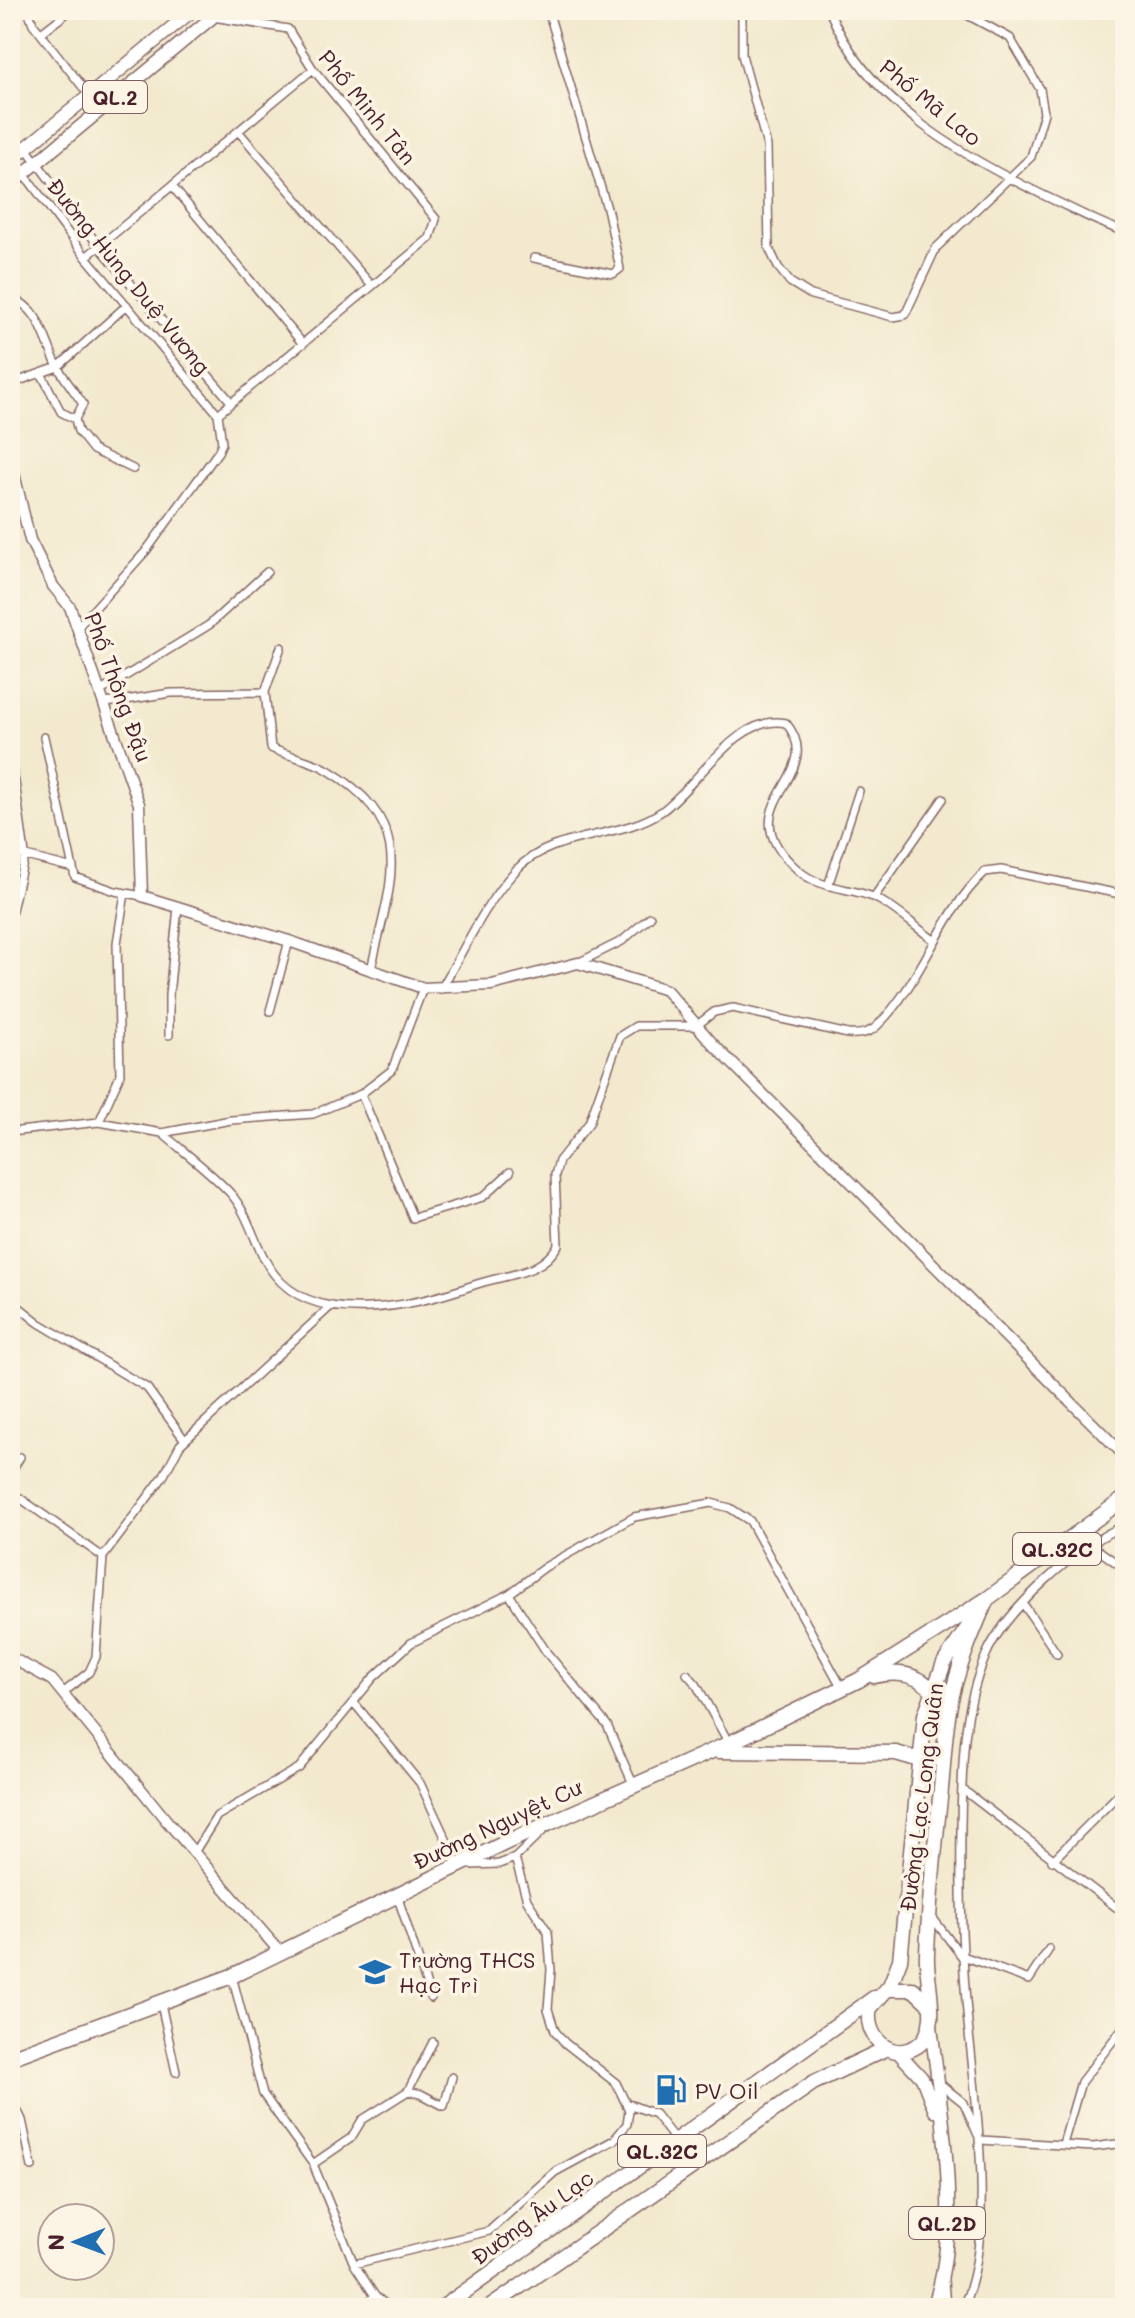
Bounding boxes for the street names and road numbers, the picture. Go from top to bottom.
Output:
street label: Phố Minh Tân [313,43,423,171]
street label: Phố Mã Lao [874,52,988,152]
road number: QL.2 [83,81,147,113]
street label: Đường Hùng Duệ Vương [41,172,217,380]
street label: Phố Thông Đậu [78,608,160,766]
road number: QL.32C [1013,1533,1101,1565]
street label: Đường Lạc Long Quân [893,1681,949,1913]
street label: Đường Nguyệt Cư [408,1772,587,1876]
road number: QL.32C [618,2135,706,2167]
street label: Đường Âu Lạc [465,2163,599,2271]
road number: QL.2D [909,2207,985,2239]

